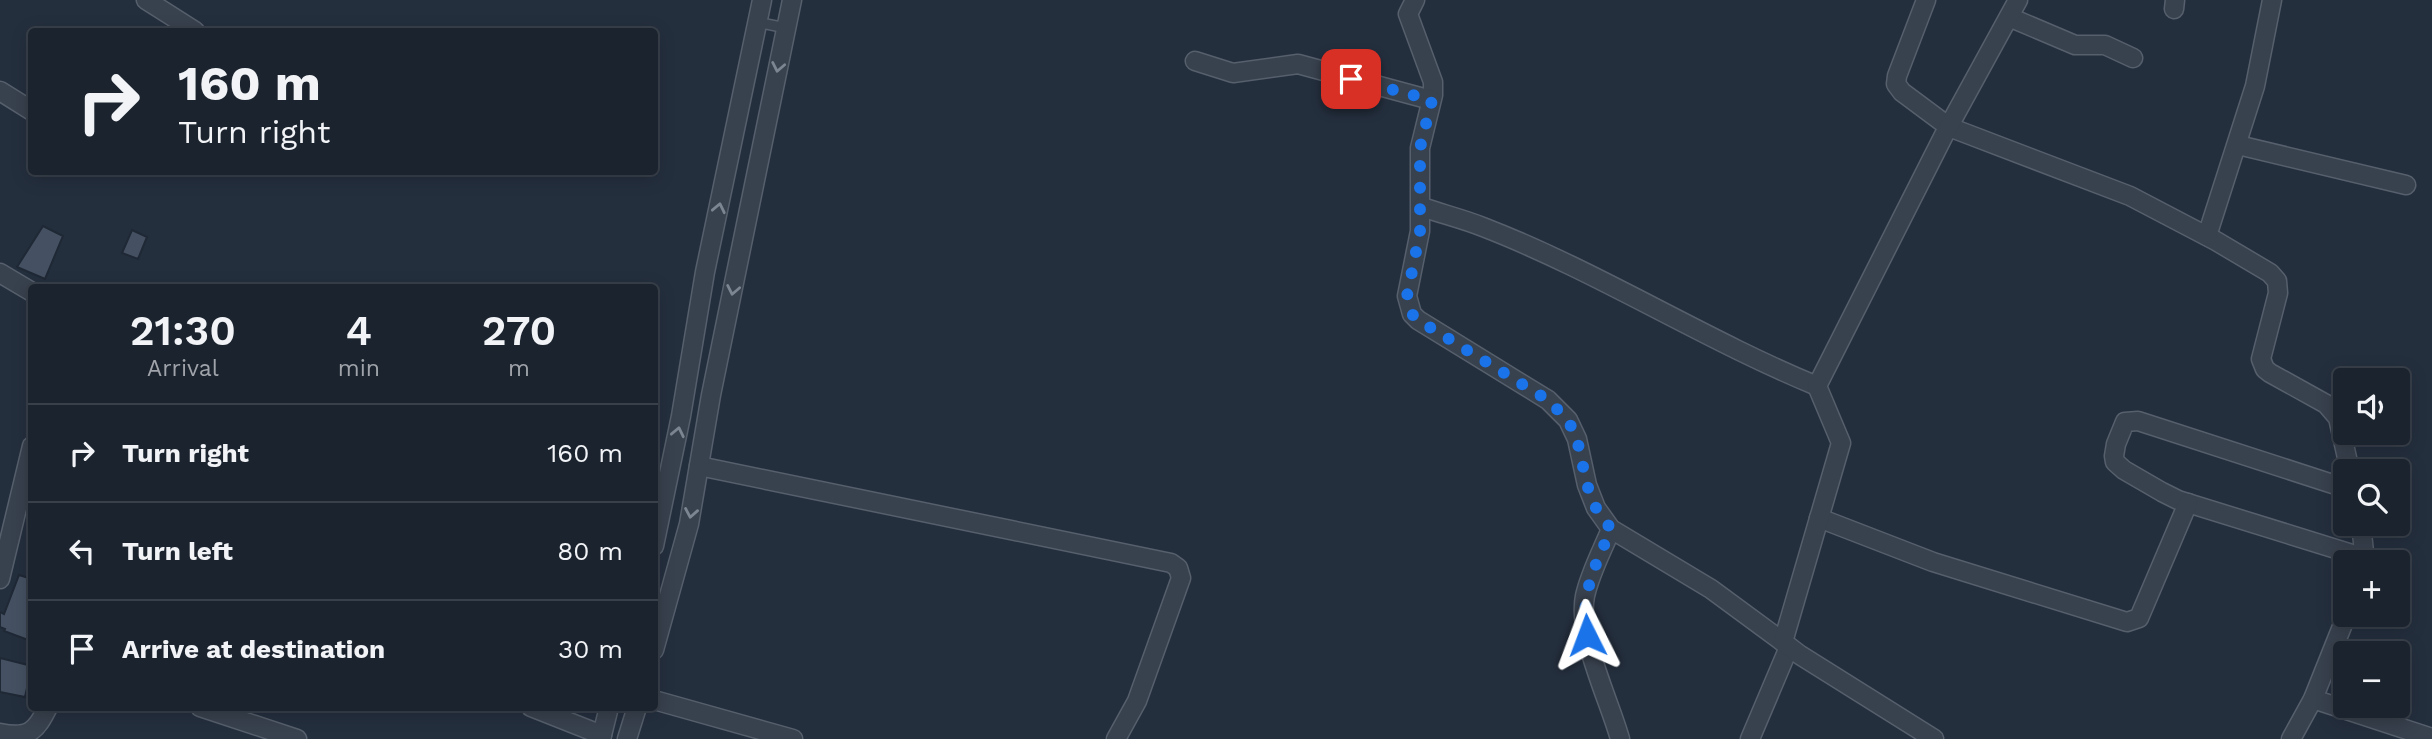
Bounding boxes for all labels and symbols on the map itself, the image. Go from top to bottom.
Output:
pin [1321,49,1381,109]
one-way arrow [772,61,787,73]
one-way arrow [710,202,725,214]
one-way arrow [726,284,741,296]
one-way arrow [670,426,685,438]
one-way arrow [684,507,699,519]
position arrow [1550,598,1624,672]

